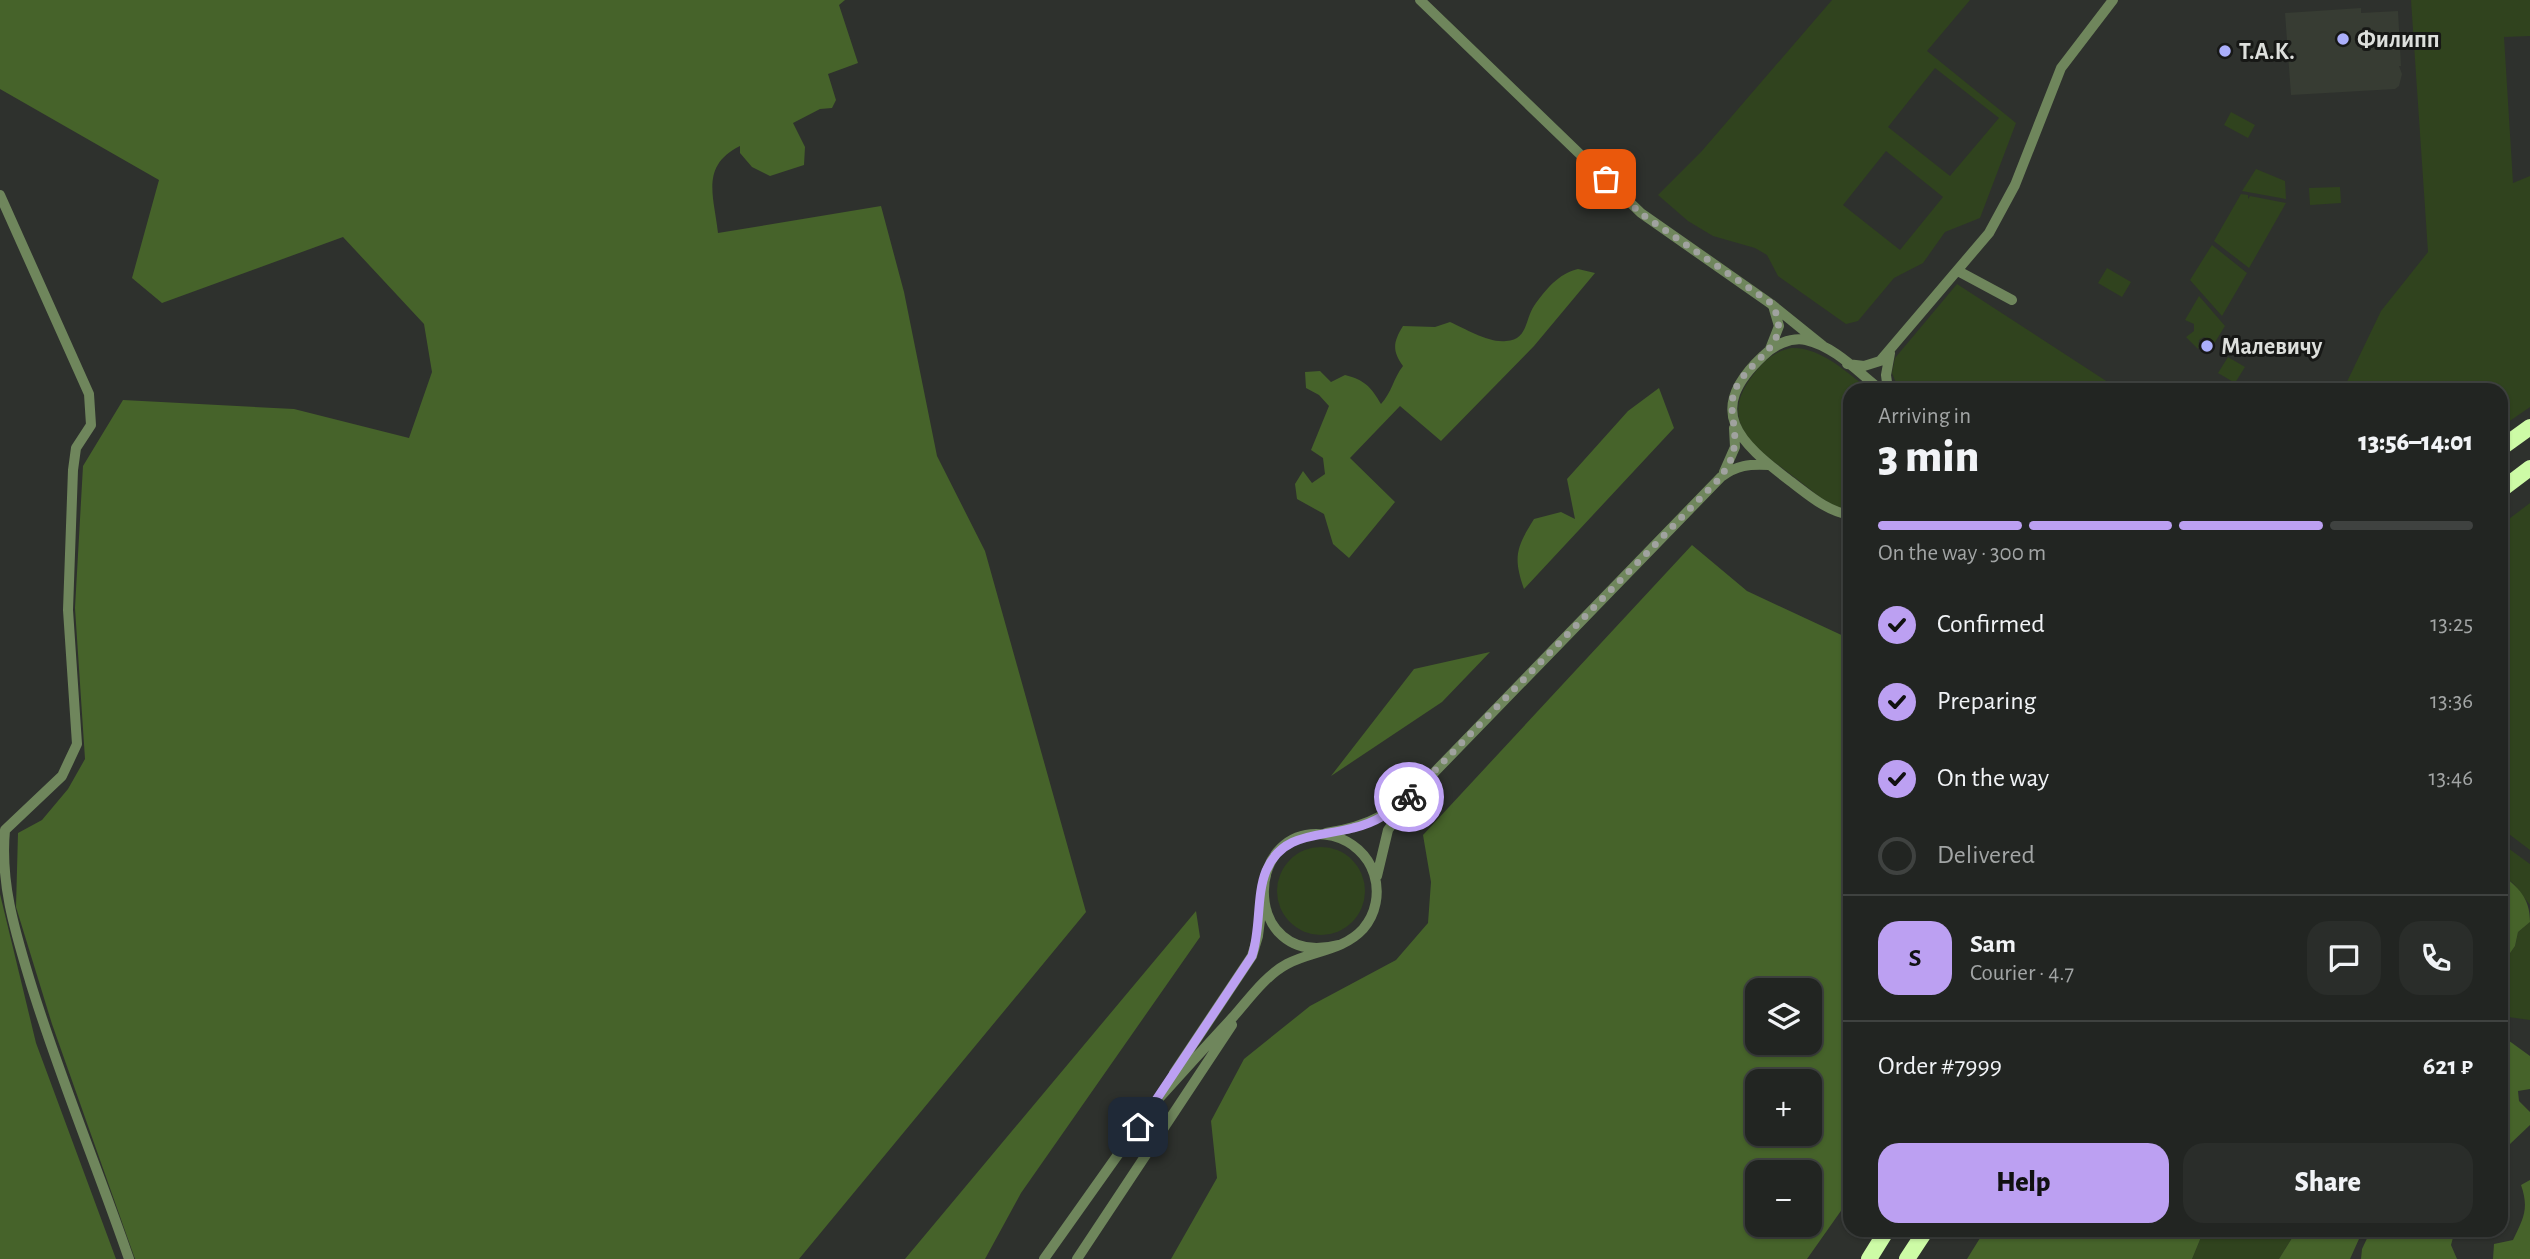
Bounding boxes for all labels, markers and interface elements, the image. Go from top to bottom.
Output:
place label: Филипп [2357,28,2440,52]
marker: Филипп [2335,31,2351,47]
place label: Т.А.К. [2239,40,2295,64]
marker: Т.А.К. [2217,43,2233,59]
pin [1576,149,1636,209]
icon: bag [1587,160,1625,198]
place label: Малевичу [2221,335,2323,359]
marker: Малевичу [2199,338,2215,354]
text: Arriving in [1878,405,1971,428]
text: 13:56–14:01 [2358,429,2473,455]
text: 3 min [1878,434,1979,480]
text: On the way · 300 m [1878,542,2046,565]
icon: check [1878,606,1916,644]
text: Confirmed [1937,611,2045,637]
text: 13:25 [2430,613,2473,636]
icon: check [1878,683,1916,721]
text: Preparing [1937,688,2036,714]
text: 13:36 [2430,690,2473,713]
icon: check [1878,760,1916,798]
courier [1374,762,1444,832]
text: On the way [1937,765,2049,791]
text: 13:46 [2428,767,2473,790]
icon: bike [1390,778,1428,816]
text: Delivered [1937,842,2035,868]
button: chat [2307,921,2381,995]
button: phone [2399,921,2473,995]
text: Sam [1970,931,2016,957]
text: S [1909,945,1921,971]
text: Courier · 4.7 [1970,962,2074,985]
map controls [1745,978,1822,1237]
button: layers [1745,978,1822,1055]
text: Order #7999 [1878,1053,2002,1079]
text: 621 ₽ [2423,1053,2473,1079]
button: + [1745,1069,1822,1146]
pin [1108,1097,1168,1157]
icon: home [1119,1108,1157,1146]
button: Help [1878,1143,2169,1223]
button: Share [2183,1143,2473,1223]
button: − [1745,1160,1822,1237]

